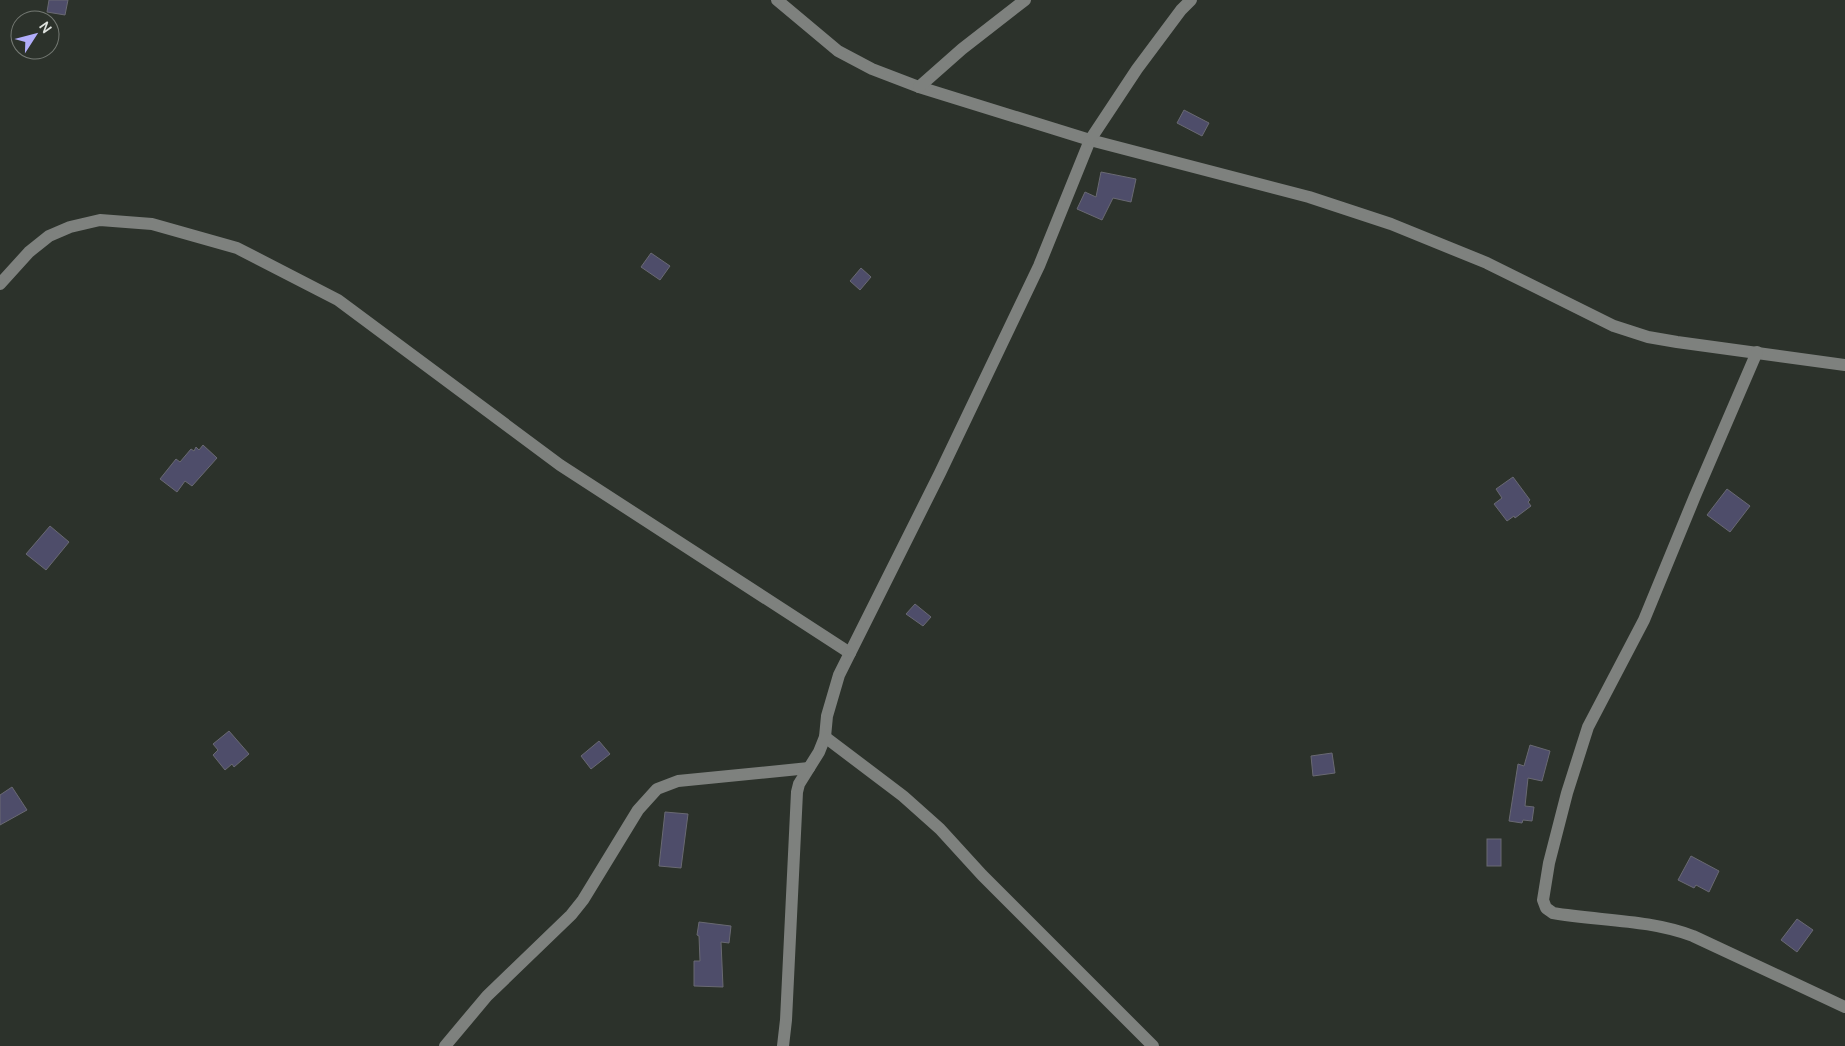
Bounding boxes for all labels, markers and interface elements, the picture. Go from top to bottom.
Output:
north arrow [10,10,60,60]
text: N [35,17,57,37]

